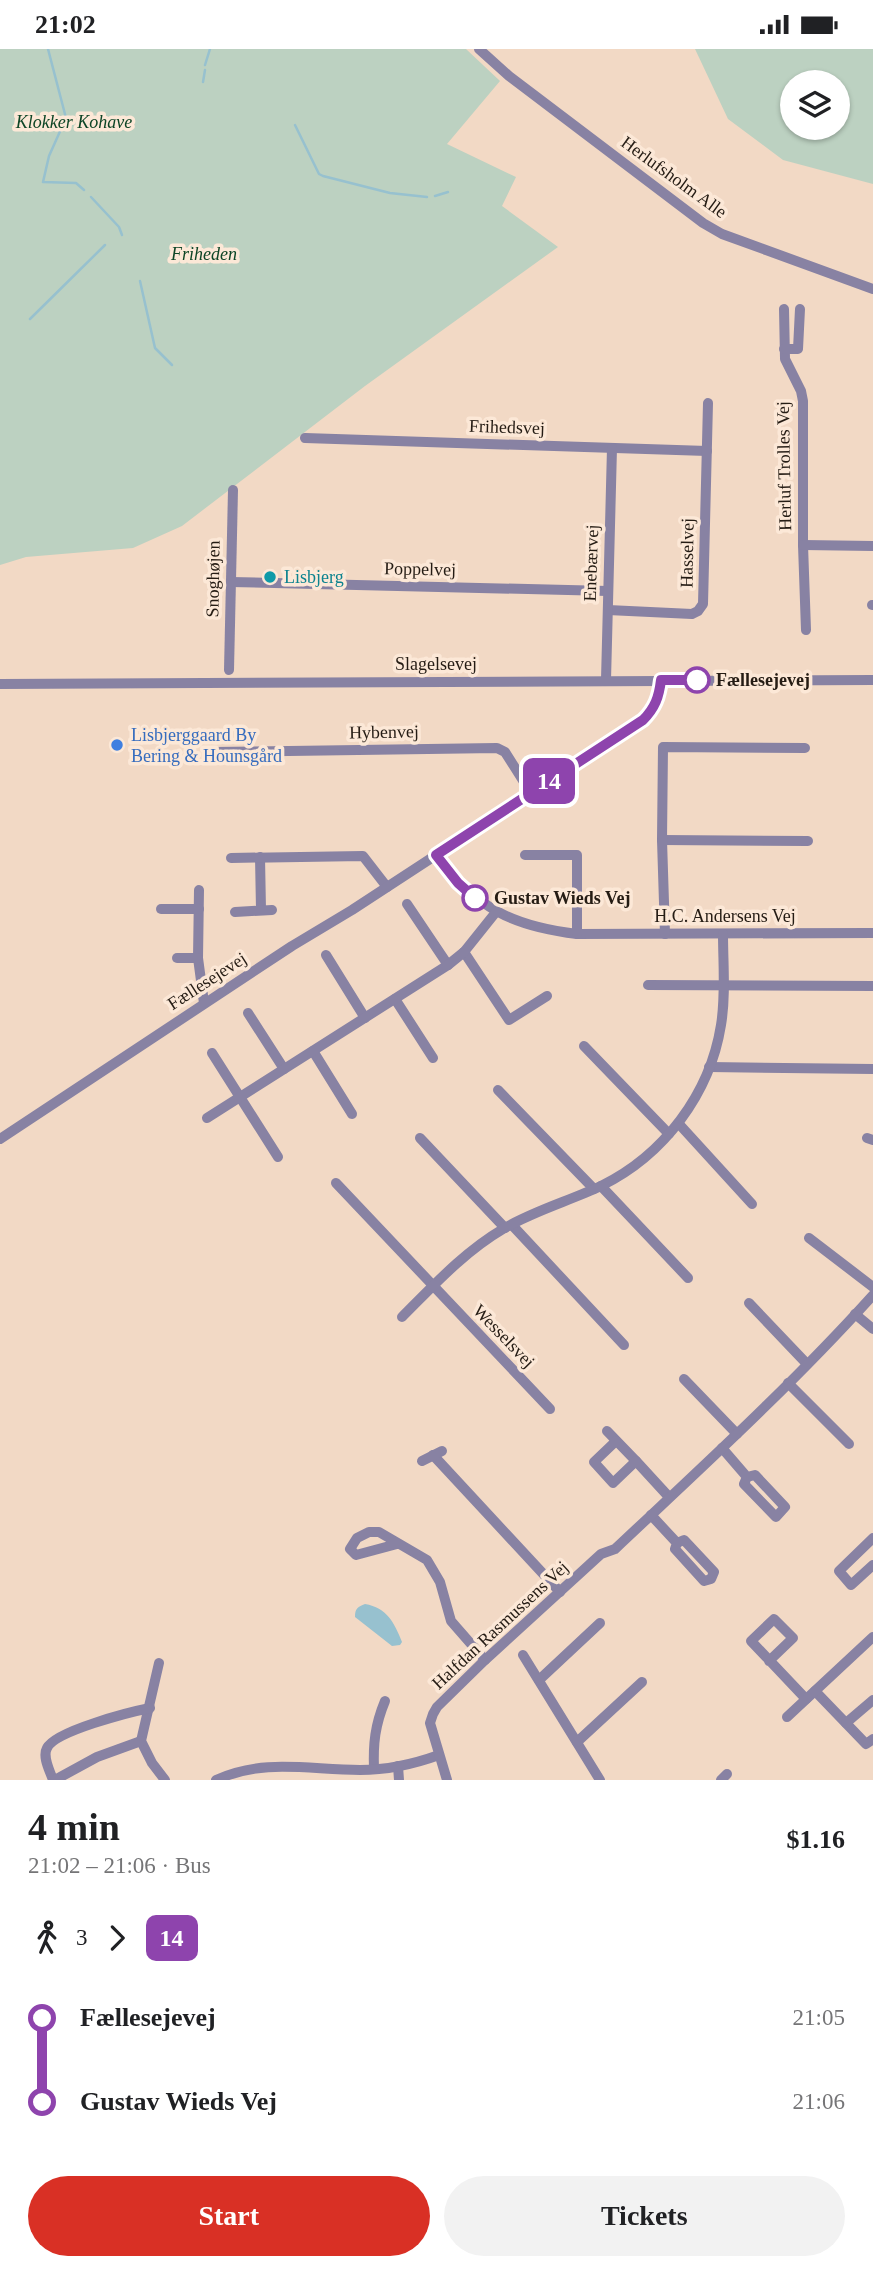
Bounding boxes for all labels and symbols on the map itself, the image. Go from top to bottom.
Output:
park label: Klokker Kohave [15,112,132,132]
street label: Herlufsholm Alle [617,132,731,222]
park label: Friheden [170,244,237,264]
street label: Herluf Trolles Vej [773,401,795,531]
street label: Frihedsvej [469,416,545,438]
street label: Hasselvej [676,518,698,588]
street label: Enebærvej [580,524,602,602]
street label: Snoghøjen [202,540,224,618]
street label: Poppelvej [384,558,456,580]
place label: Lisbjerg [284,567,344,587]
marker: Lisbjerg [262,569,278,585]
street label: Slagelsevej [395,654,477,674]
marker: Fællesejevej [684,667,710,693]
place label: Fællesejevej [716,670,810,690]
street label: Hybenvej [349,721,419,743]
place label: Lisbjerggaard By Bering & Hounsgård [131,725,282,766]
marker: Lisbjerggaard By Bering & Hounsgård [109,737,125,753]
line badge: 14 [518,758,580,804]
marker: Gustav Wieds Vej [462,885,488,911]
place label: Gustav Wieds Vej [494,888,630,908]
street label: H.C. Andersens Vej [654,906,796,926]
street label: Fællesejevej [164,948,250,1014]
street label: Wesselsvej [469,1300,539,1372]
street label: Halfdan Rasmussens Vej [428,1557,572,1693]

